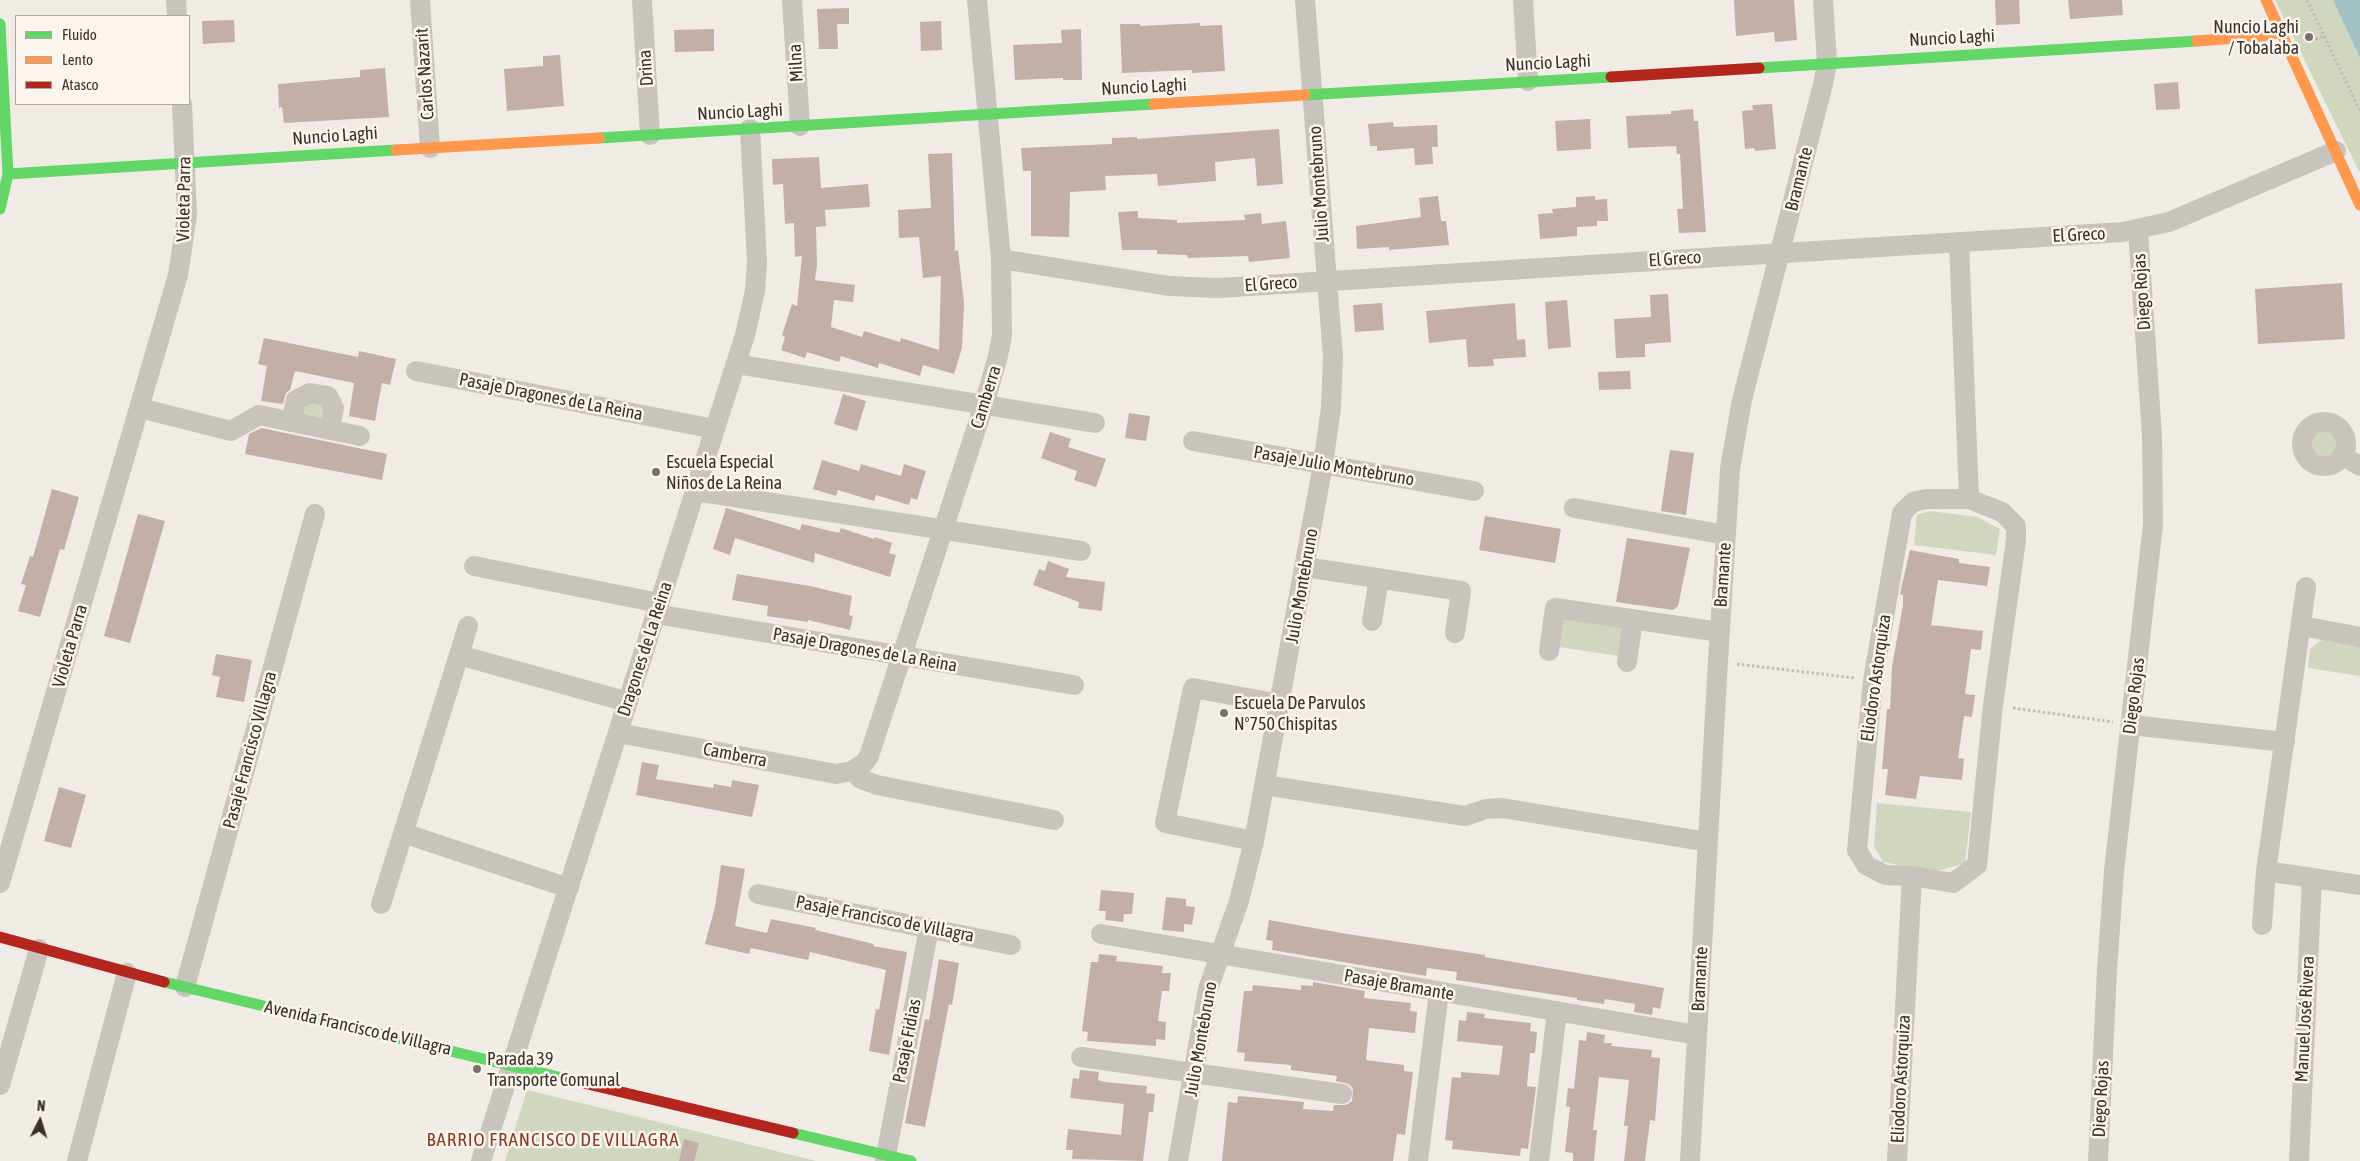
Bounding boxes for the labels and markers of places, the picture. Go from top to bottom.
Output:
place label: Nuncio Laghi / Tobalaba [2213,16,2299,58]
marker: Nuncio Laghi / Tobalaba [2303,31,2315,43]
place label: Escuela Especial Niños de La Reina [666,451,782,494]
marker: Escuela Especial Niños de La Reina [650,466,662,478]
place label: Escuela De Parvulos N°750 Chispitas [1234,692,1366,734]
marker: Escuela De Parvulos N°750 Chispitas [1218,707,1230,719]
place label: Parada 39 Transporte Comunal [487,1048,620,1090]
marker: Parada 39 Transporte Comunal [471,1063,483,1075]

